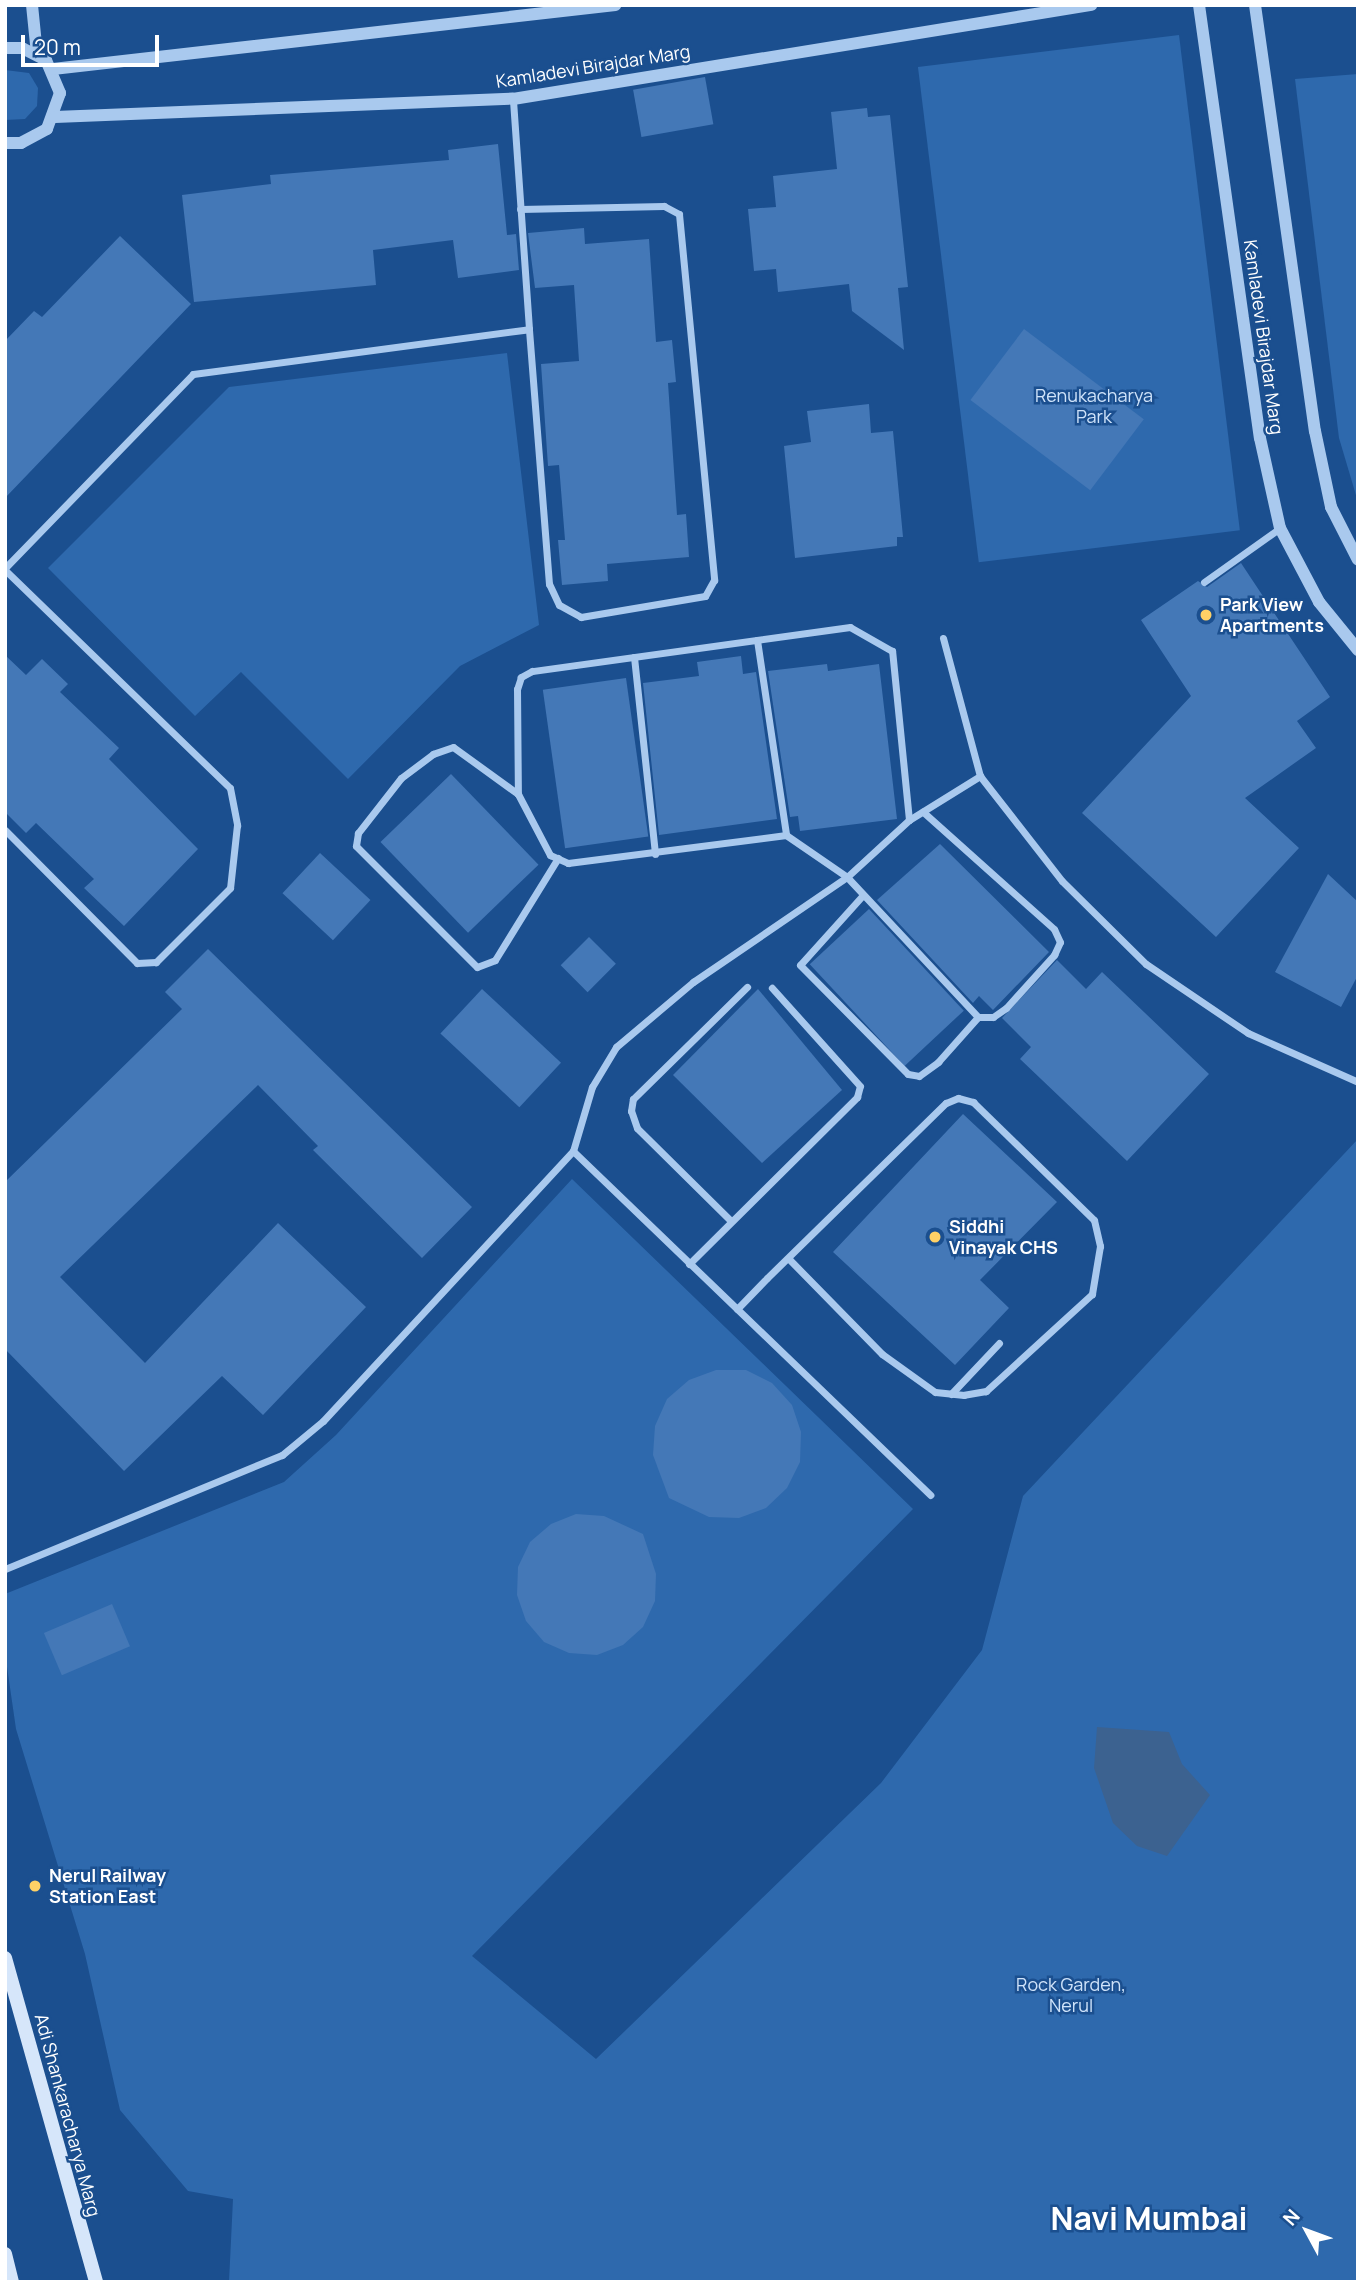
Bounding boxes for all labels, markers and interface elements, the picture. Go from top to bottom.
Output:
scale bar [24,21,163,65]
text: 20 m [34,33,81,61]
street label: Kamladevi Birajdar Marg [494,40,692,92]
street label: Kamladevi Birajdar Marg [1240,238,1288,436]
park label: Renukacharya Park [1035,385,1153,428]
place label: Park View Apartments [1220,594,1324,636]
marker: Park View Apartments [1198,607,1214,623]
place label: Siddhi Vinayak CHS [949,1216,1058,1258]
marker: Siddhi Vinayak CHS [927,1229,943,1245]
place label: Nerul Railway Station East [49,1865,166,1908]
marker: Nerul Railway Station East [27,1878,43,1894]
park label: Rock Garden, Nerul [1016,1974,1126,2016]
street label: Adi Shankaracharya Marg [31,2011,105,2219]
north arrow [1272,2196,1342,2266]
district label: Navi Mumbai [1050,2199,1248,2237]
text: N [1277,2204,1305,2231]

